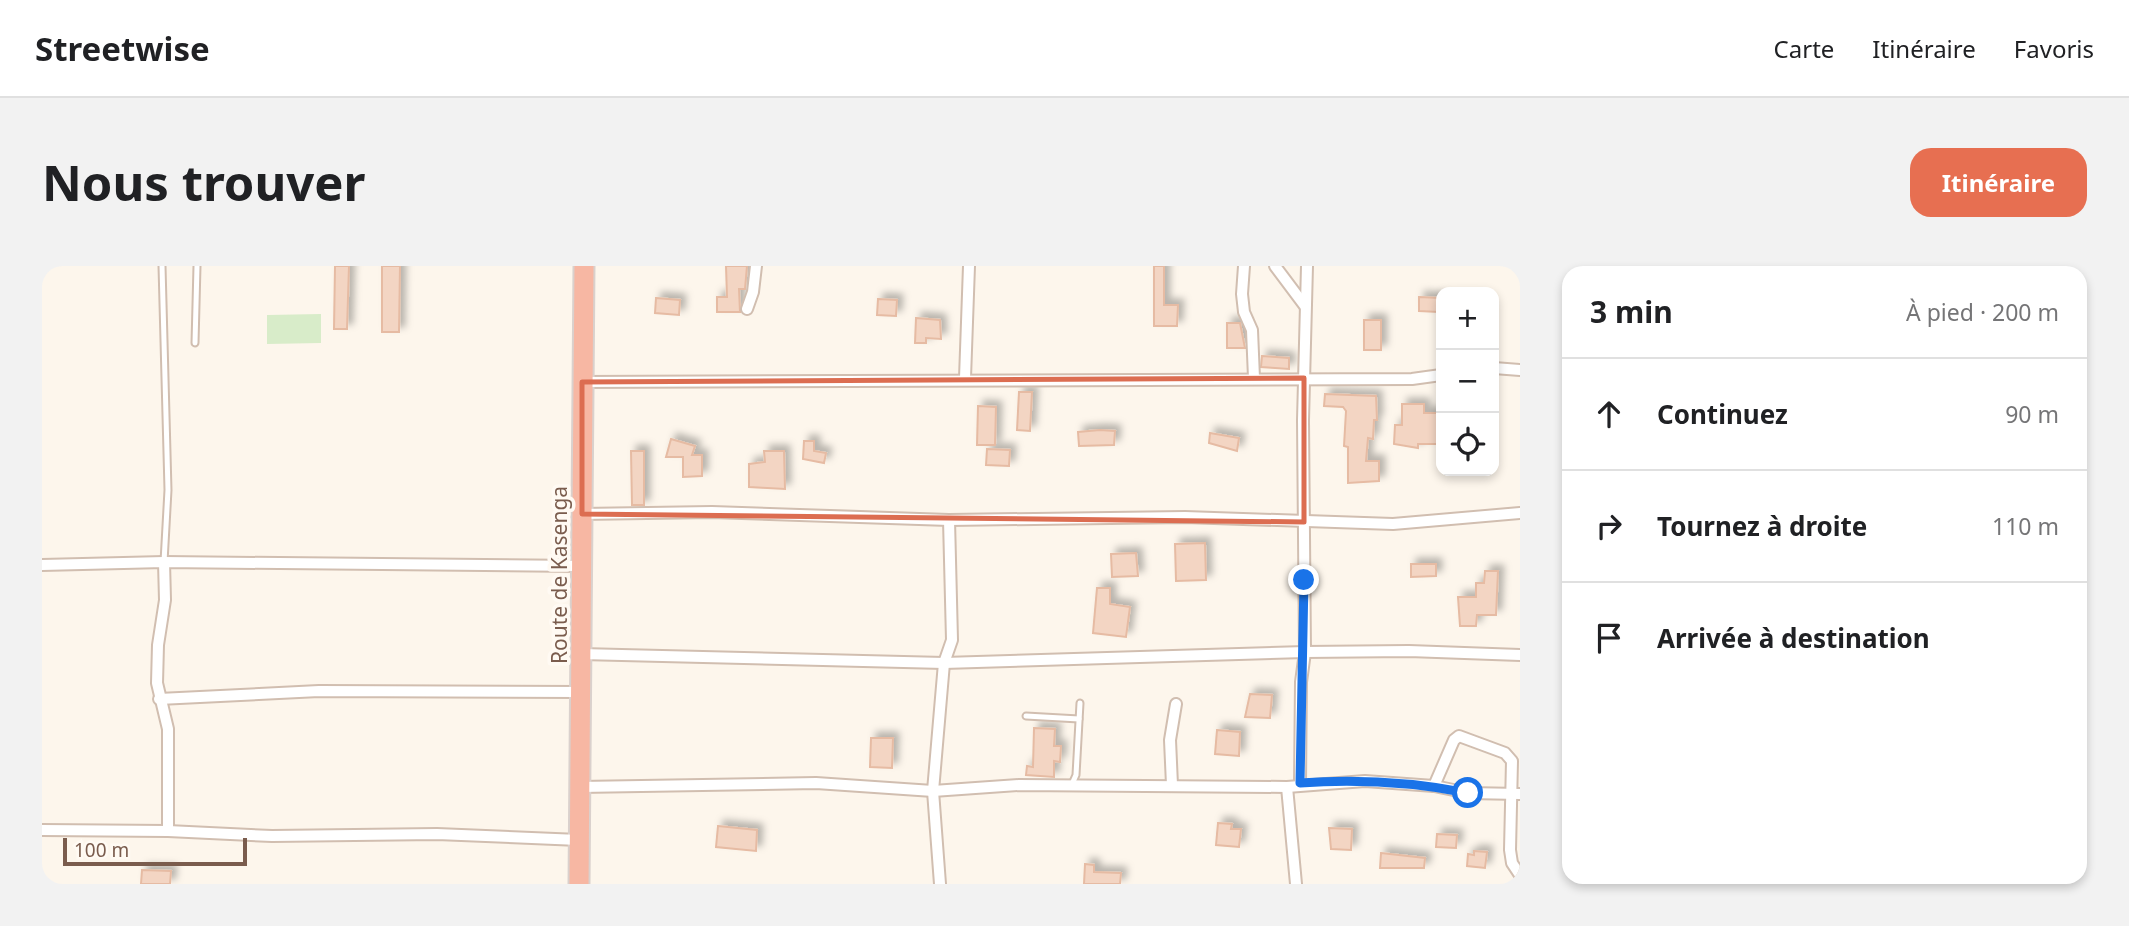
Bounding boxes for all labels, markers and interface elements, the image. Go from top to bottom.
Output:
text: Streetwise [35,26,210,71]
text: Carte [1774,32,1834,65]
text: Itinéraire [1872,32,1976,65]
text: Favoris [2014,32,2094,65]
button: Itinéraire [1910,148,2087,217]
text: Nous trouver [42,149,365,215]
map controls [1436,287,1499,476]
button: + [1436,287,1499,350]
text: 3 min [1590,291,1673,332]
text: À pied · 200 m [1906,296,2059,328]
button: − [1436,350,1499,413]
icon: ahead [1590,395,1628,433]
text: Continuez [1657,396,1788,432]
text: 90 m [2005,398,2059,430]
button: locate [1436,413,1499,476]
street label: Route de Kasenga [545,486,573,664]
icon: right [1590,507,1628,545]
text: Tournez à droite [1657,508,1867,544]
text: 110 m [1992,510,2059,542]
route end [1288,564,1319,595]
icon: arrive [1590,619,1628,657]
text: Arrivée à destination [1657,620,1930,656]
route start [1452,777,1483,808]
scale bar [63,835,247,867]
text: 100 m [74,837,129,863]

